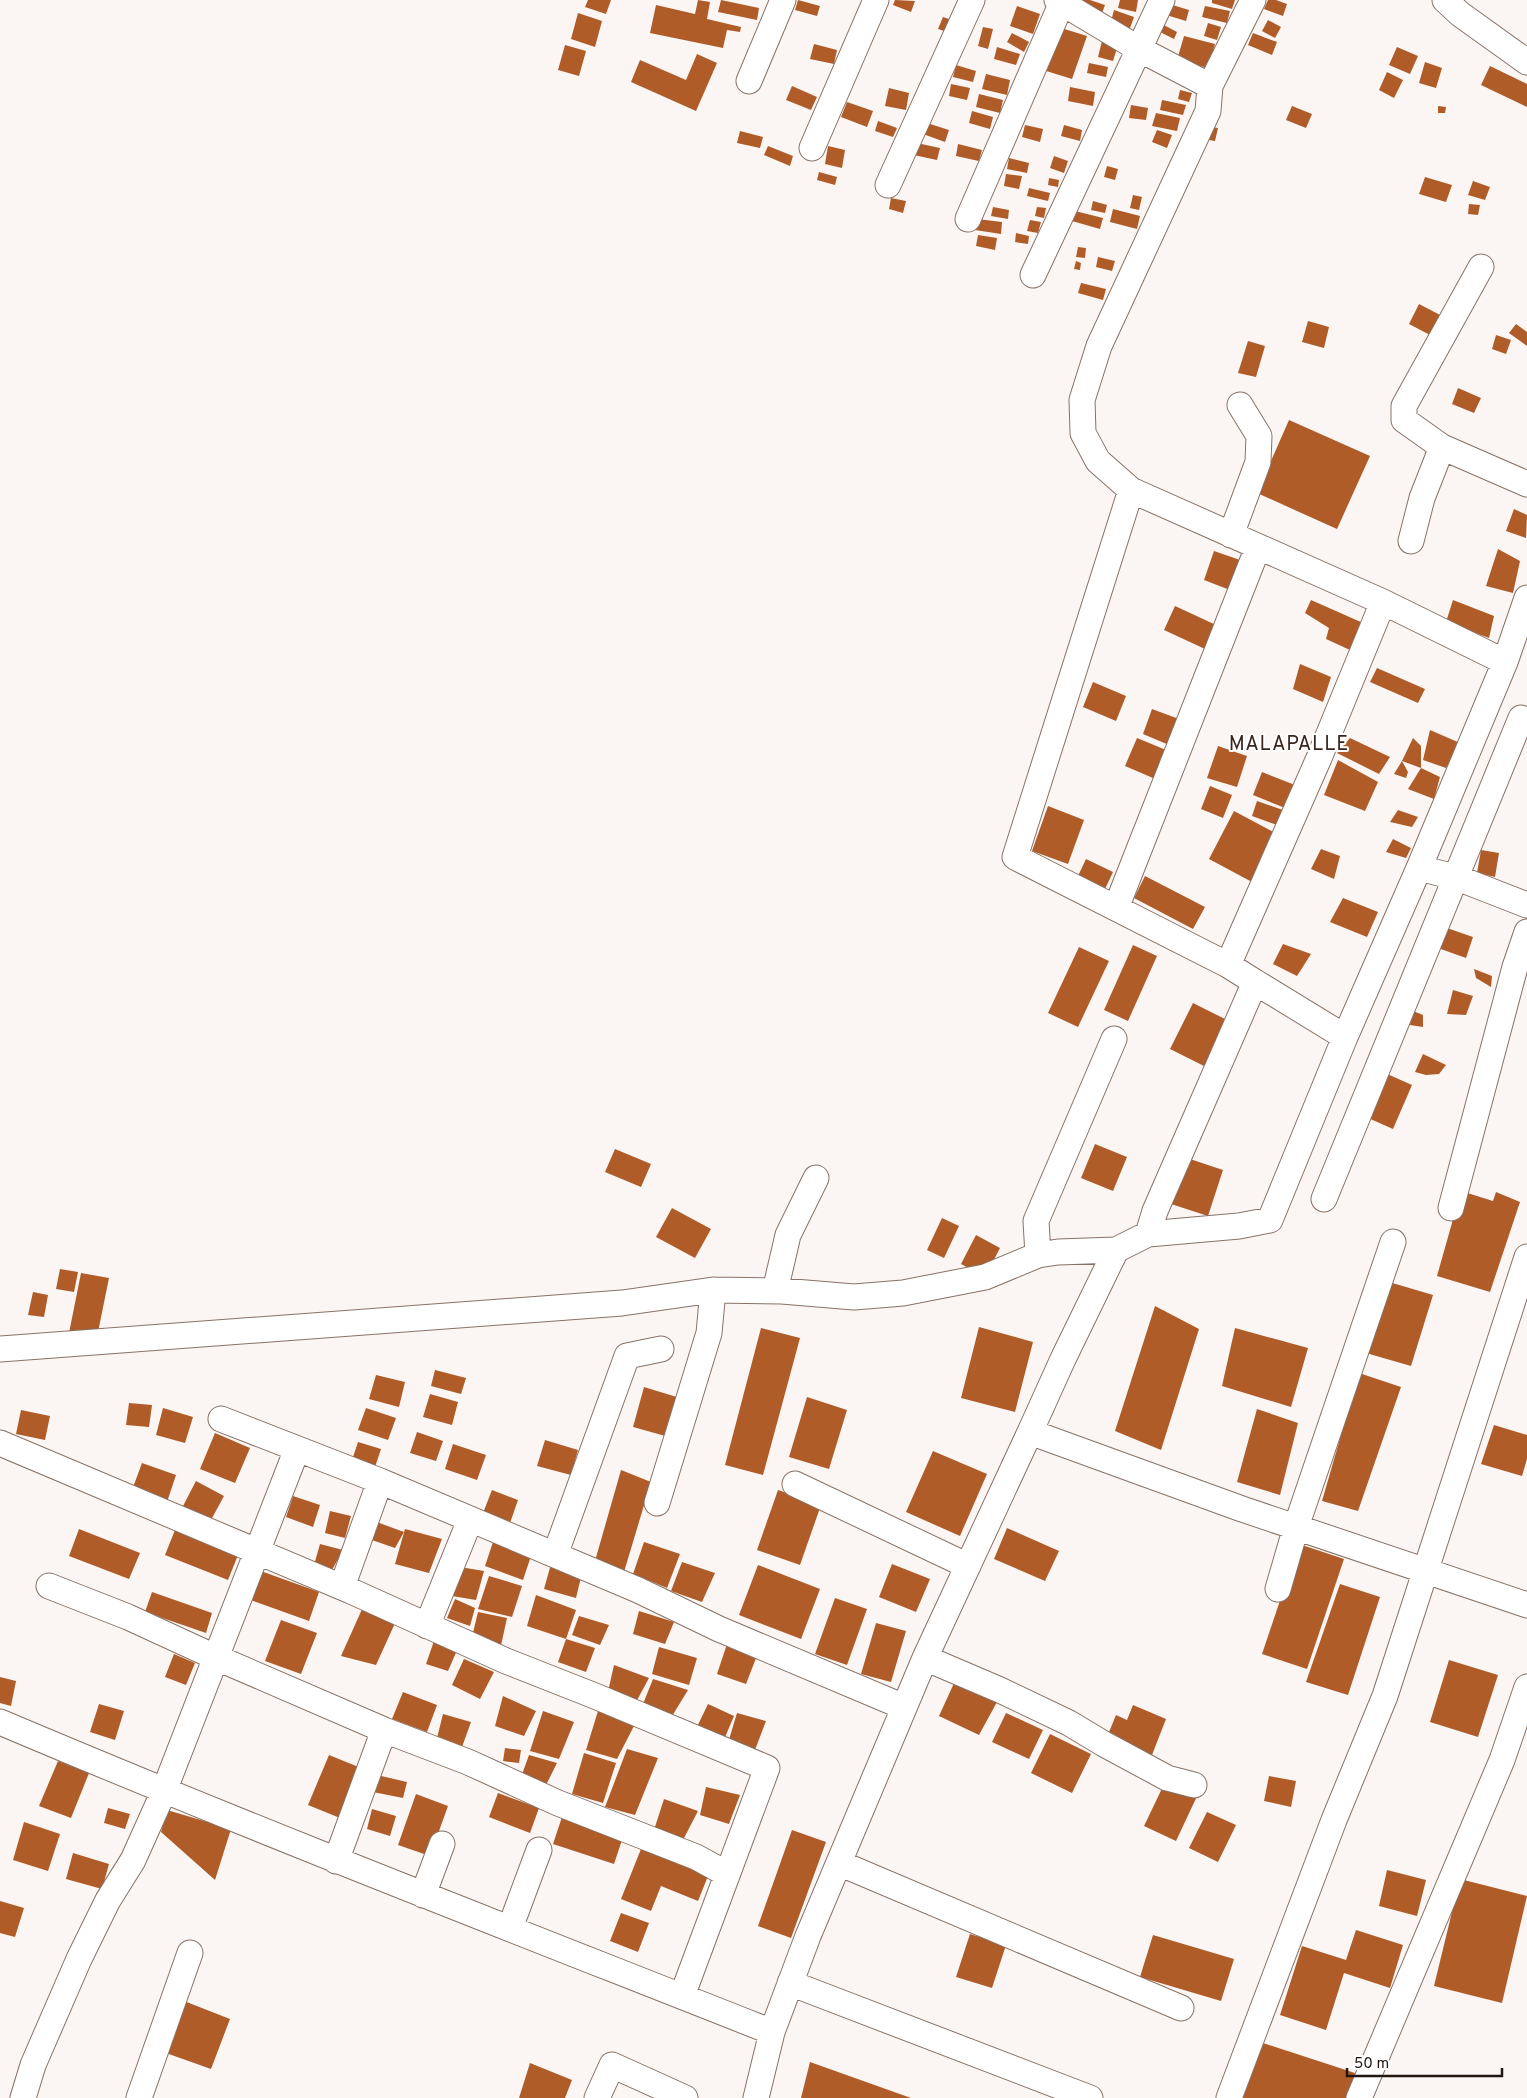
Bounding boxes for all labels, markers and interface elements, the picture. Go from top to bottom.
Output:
district label: MALAPALLE [1229,732,1349,758]
scale bar [1347,2046,1502,2078]
text: 50 m [1354,2055,1389,2074]

